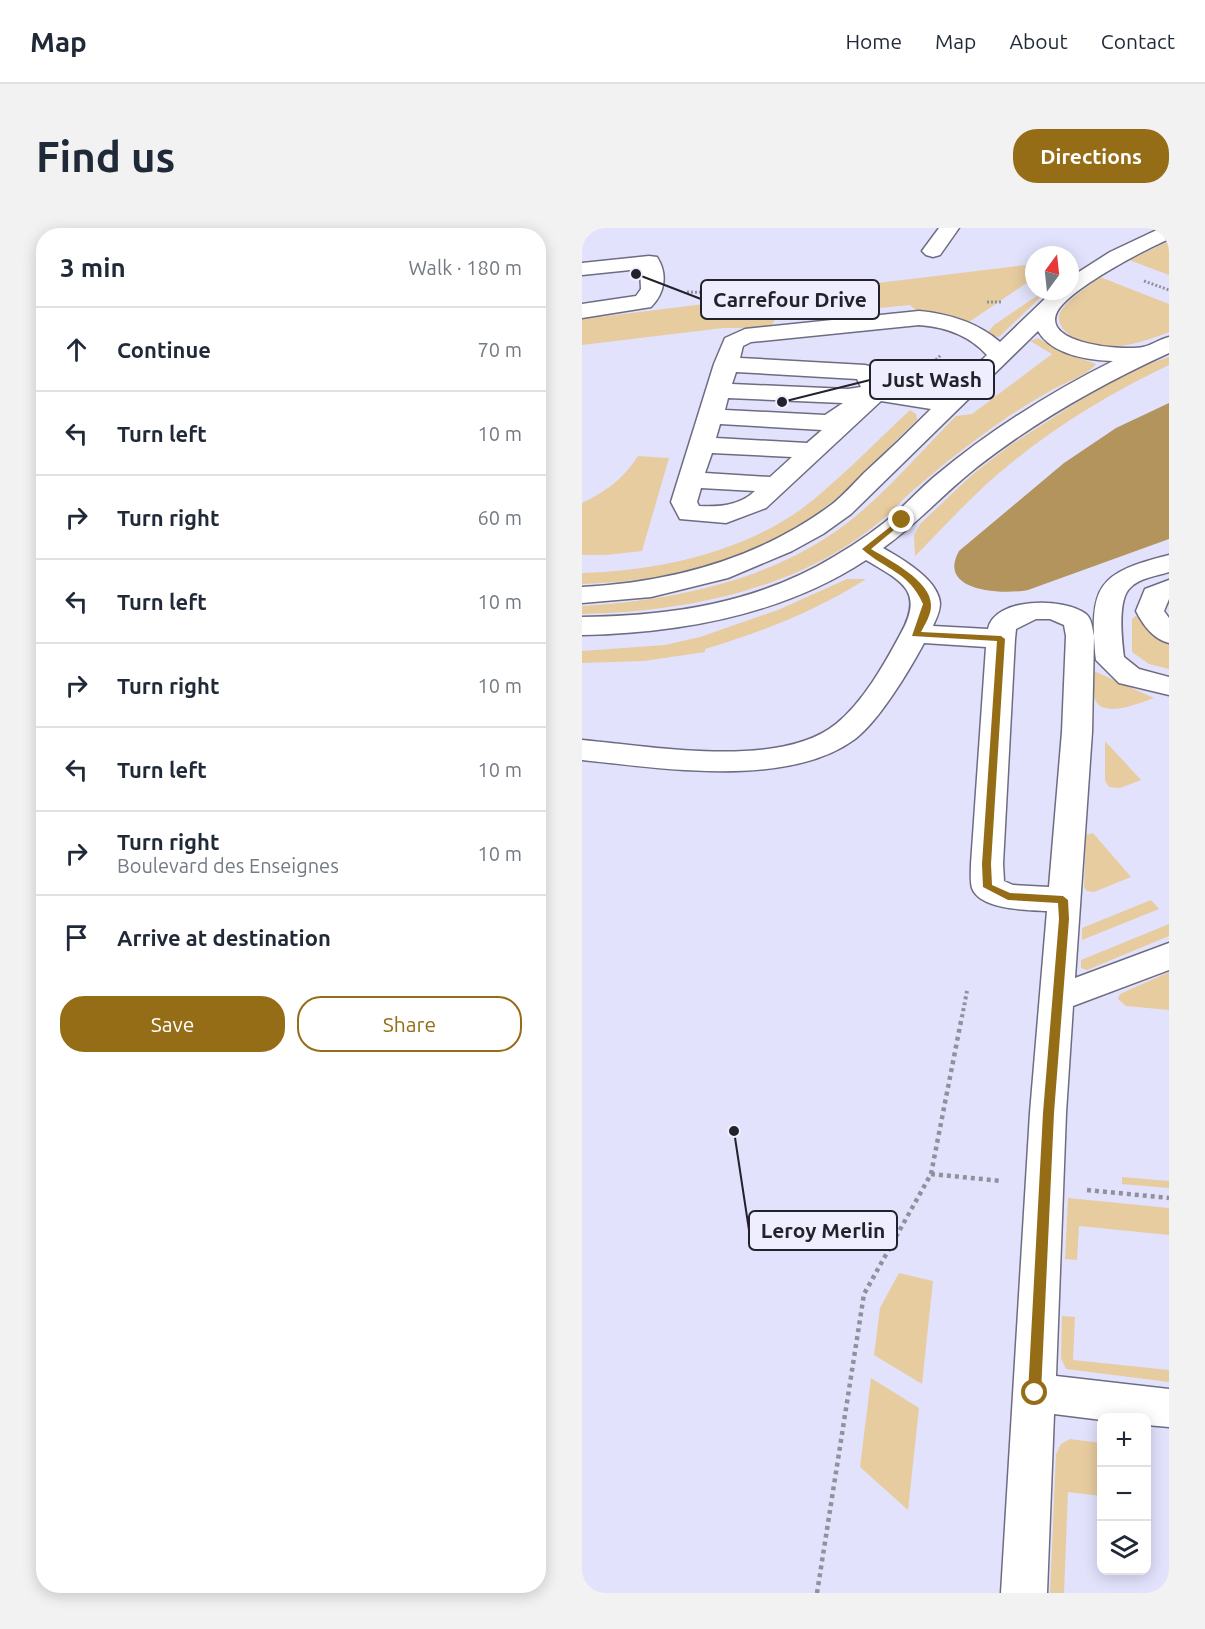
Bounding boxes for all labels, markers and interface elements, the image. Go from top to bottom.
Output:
text: Map [30,26,87,57]
text: Home [845,29,902,53]
text: Map [935,29,976,53]
text: About [1009,29,1068,53]
text: Contact [1101,29,1175,53]
button: Directions [1013,129,1169,183]
text: Find us [36,133,175,180]
north arrow [1025,246,1079,300]
text: 3 min [60,253,126,282]
text: Walk · 180 m [409,256,522,279]
callout: Carrefour Drive [701,280,879,319]
text: Carrefour Drive [713,287,867,311]
icon: ahead [60,333,93,366]
text: Continue [117,337,211,362]
text: 70 m [478,338,522,361]
callout: Just Wash [870,360,994,399]
text: Just Wash [882,367,982,391]
icon: left [60,417,93,450]
text: Turn left [117,421,207,446]
text: 10 m [478,422,522,445]
icon: right [60,501,93,534]
text: Turn right [117,505,219,530]
text: 60 m [478,506,522,529]
route end [888,506,914,532]
icon: left [60,585,93,618]
text: Turn left [117,589,207,614]
text: 10 m [478,590,522,613]
icon: right [60,669,93,702]
text: Turn right [117,673,219,698]
text: 10 m [478,674,522,697]
icon: left [60,753,93,786]
text: Turn left [117,757,207,782]
text: 10 m [478,758,522,781]
text: Turn right [117,829,219,854]
icon: right [60,837,93,870]
text: 10 m [478,842,522,865]
text: Boulevard des Enseignes [117,854,339,877]
icon: arrive [60,921,93,954]
text: Arrive at destination [117,925,331,950]
button: Save [60,996,285,1052]
button: Share [297,996,522,1052]
callout: Leroy Merlin [749,1211,897,1250]
text: Leroy Merlin [761,1218,885,1242]
route start [1021,1379,1047,1405]
map controls [1097,1413,1151,1575]
button: + [1097,1413,1151,1467]
button: − [1097,1467,1151,1521]
button: layers [1097,1521,1151,1575]

